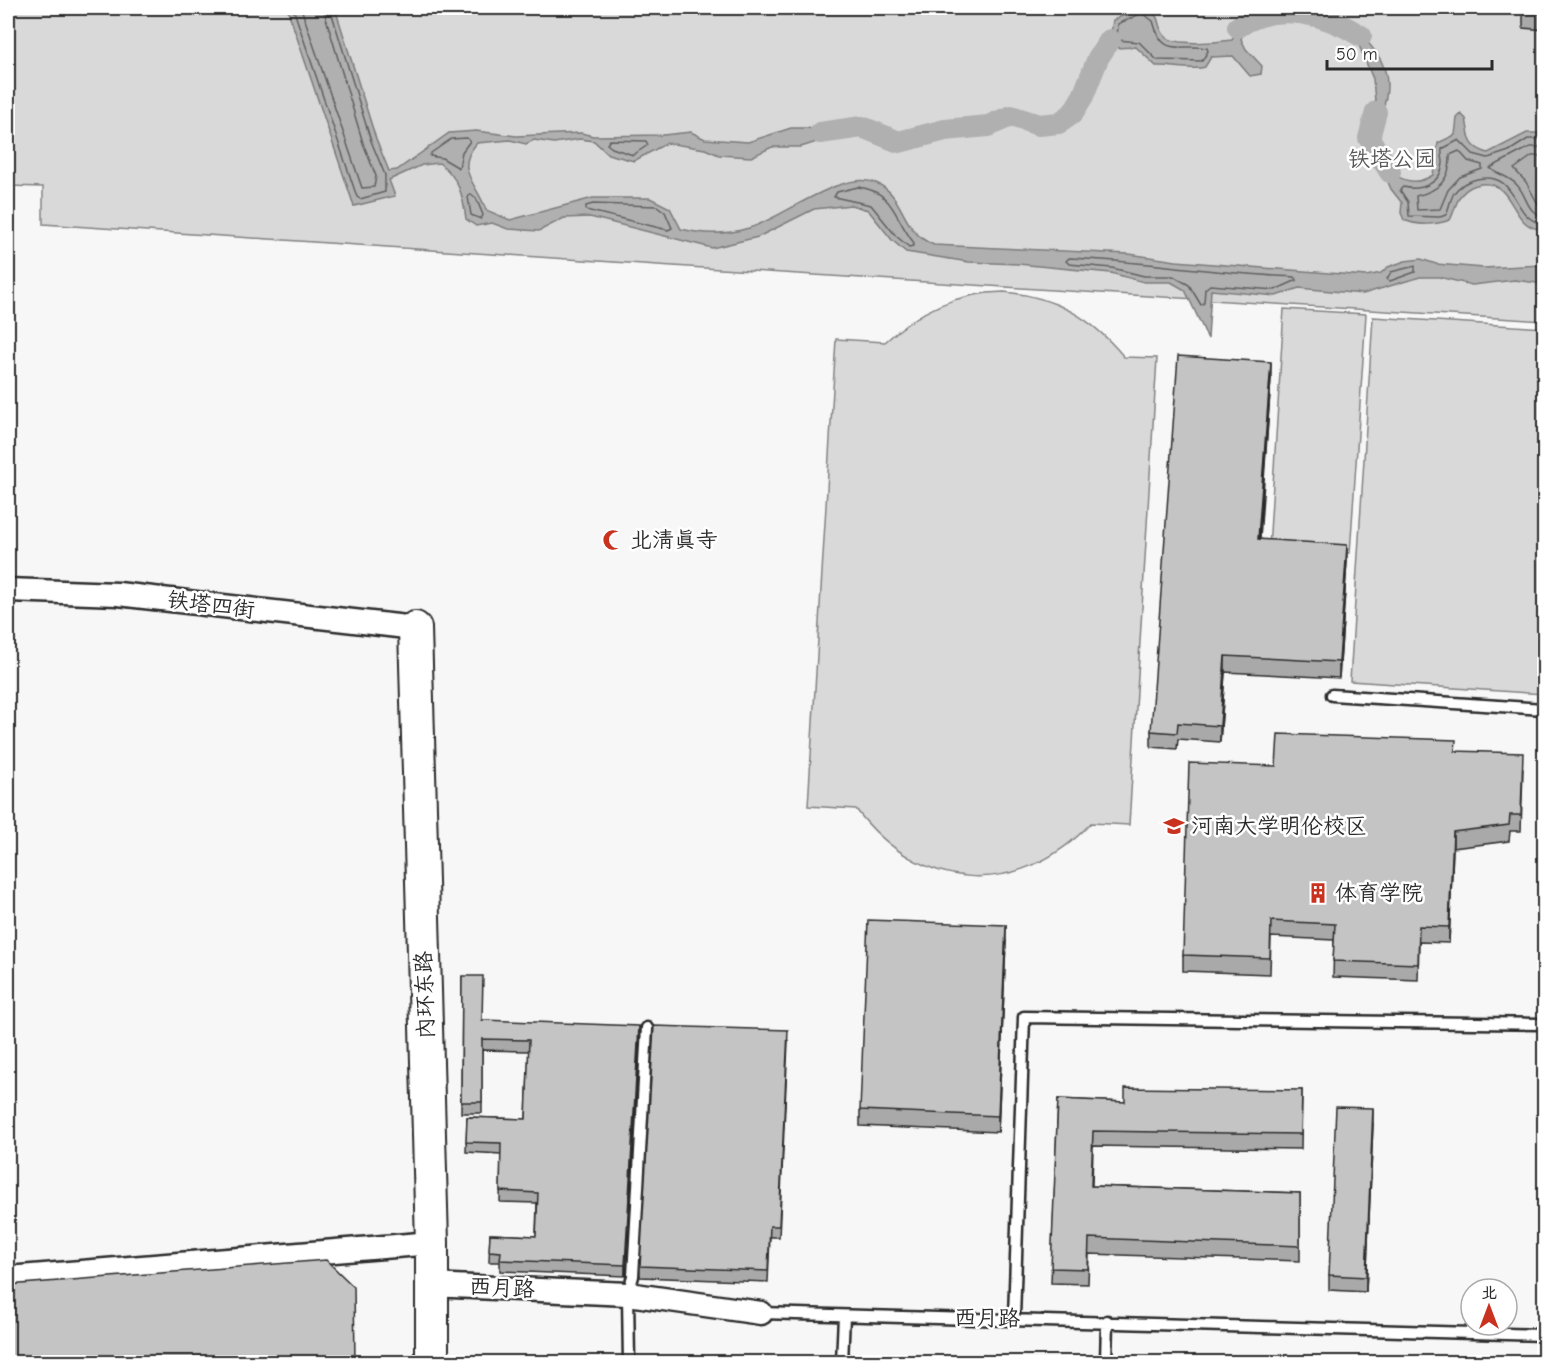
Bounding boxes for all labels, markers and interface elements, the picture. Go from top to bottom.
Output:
scale bar [1327,33,1492,71]
text: 50 m [1336,44,1378,65]
park label: 铁塔公园 [1348,146,1436,172]
place label: 北清真寺 [630,527,718,553]
mosque icon: 北清真寺 [601,528,625,552]
street label: 铁塔四街 [166,587,256,623]
place label: 河南大学明伦校区 [1191,813,1367,839]
school or university icon: 河南大学明伦校区 [1162,814,1186,838]
place label: 体育学院 [1335,880,1423,906]
building icon: 体育学院 [1306,881,1330,905]
street label: 内环东路 [410,951,440,1039]
street label: 西月路 [468,1273,536,1303]
north arrow [1459,1277,1519,1337]
text: 北 [1481,1284,1497,1302]
street label: 西月路 [954,1304,1020,1332]

